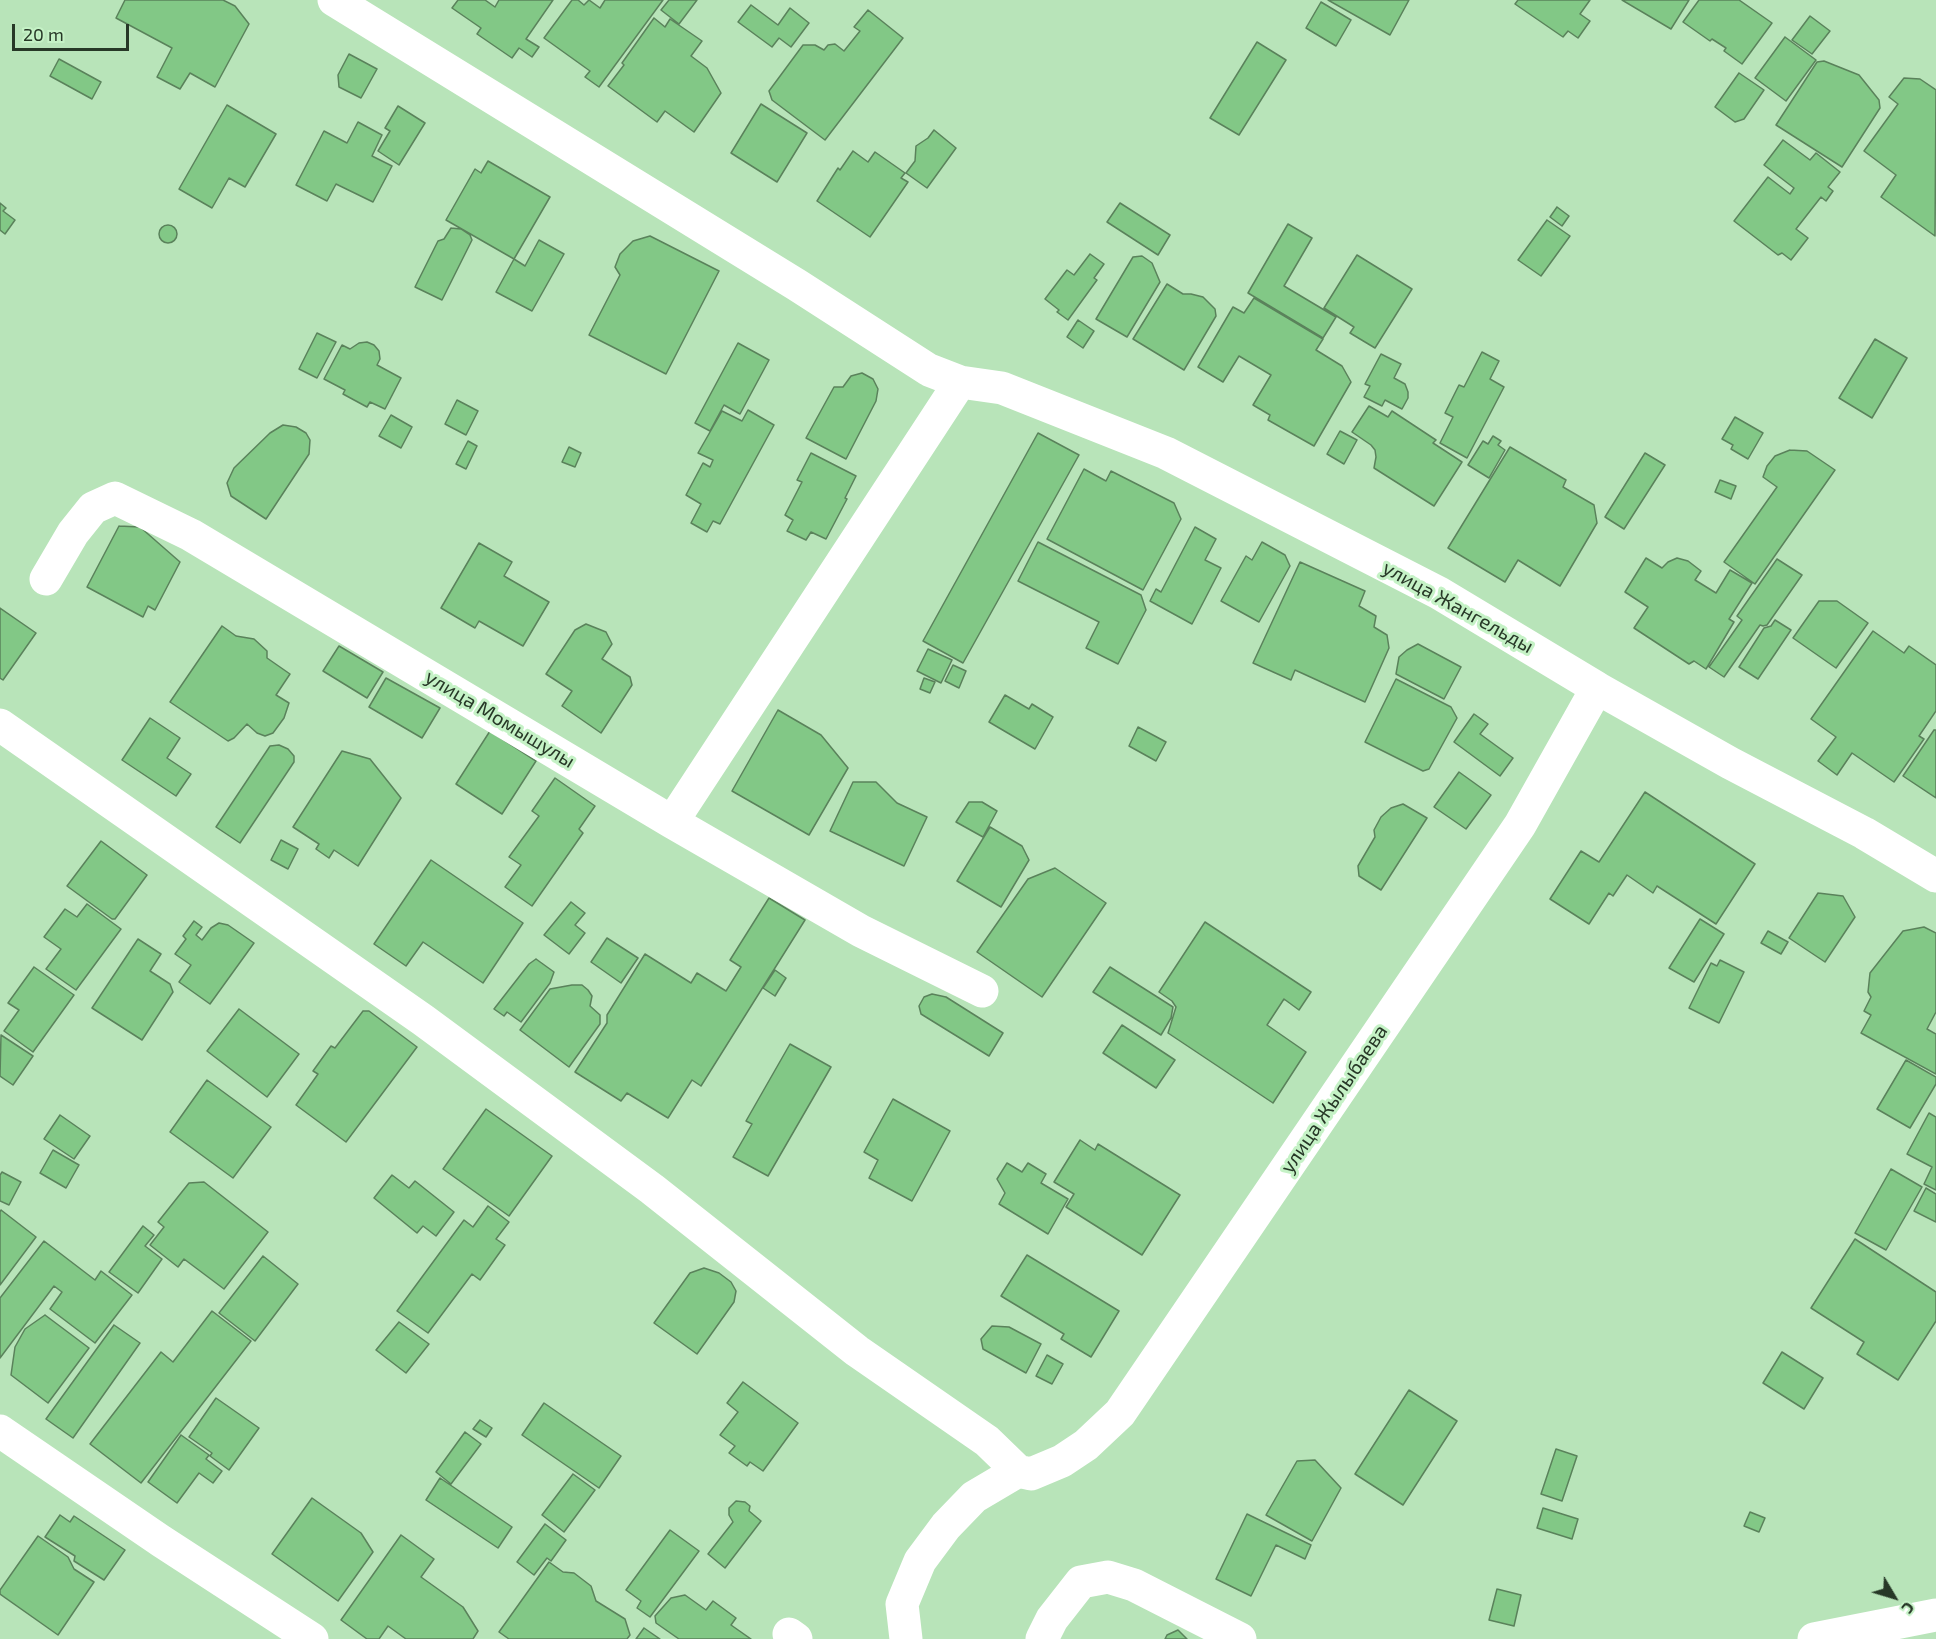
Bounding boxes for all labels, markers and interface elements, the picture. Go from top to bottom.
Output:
scale bar [15,12,132,50]
text: 20 m [23,23,64,45]
street label: улица Жангельды [1378,556,1538,658]
street label: улица Момышулы [421,665,579,773]
street label: улица Жылыбаева [1275,1020,1393,1178]
north arrow [1864,1567,1924,1627]
text: С [1898,1599,1919,1618]

